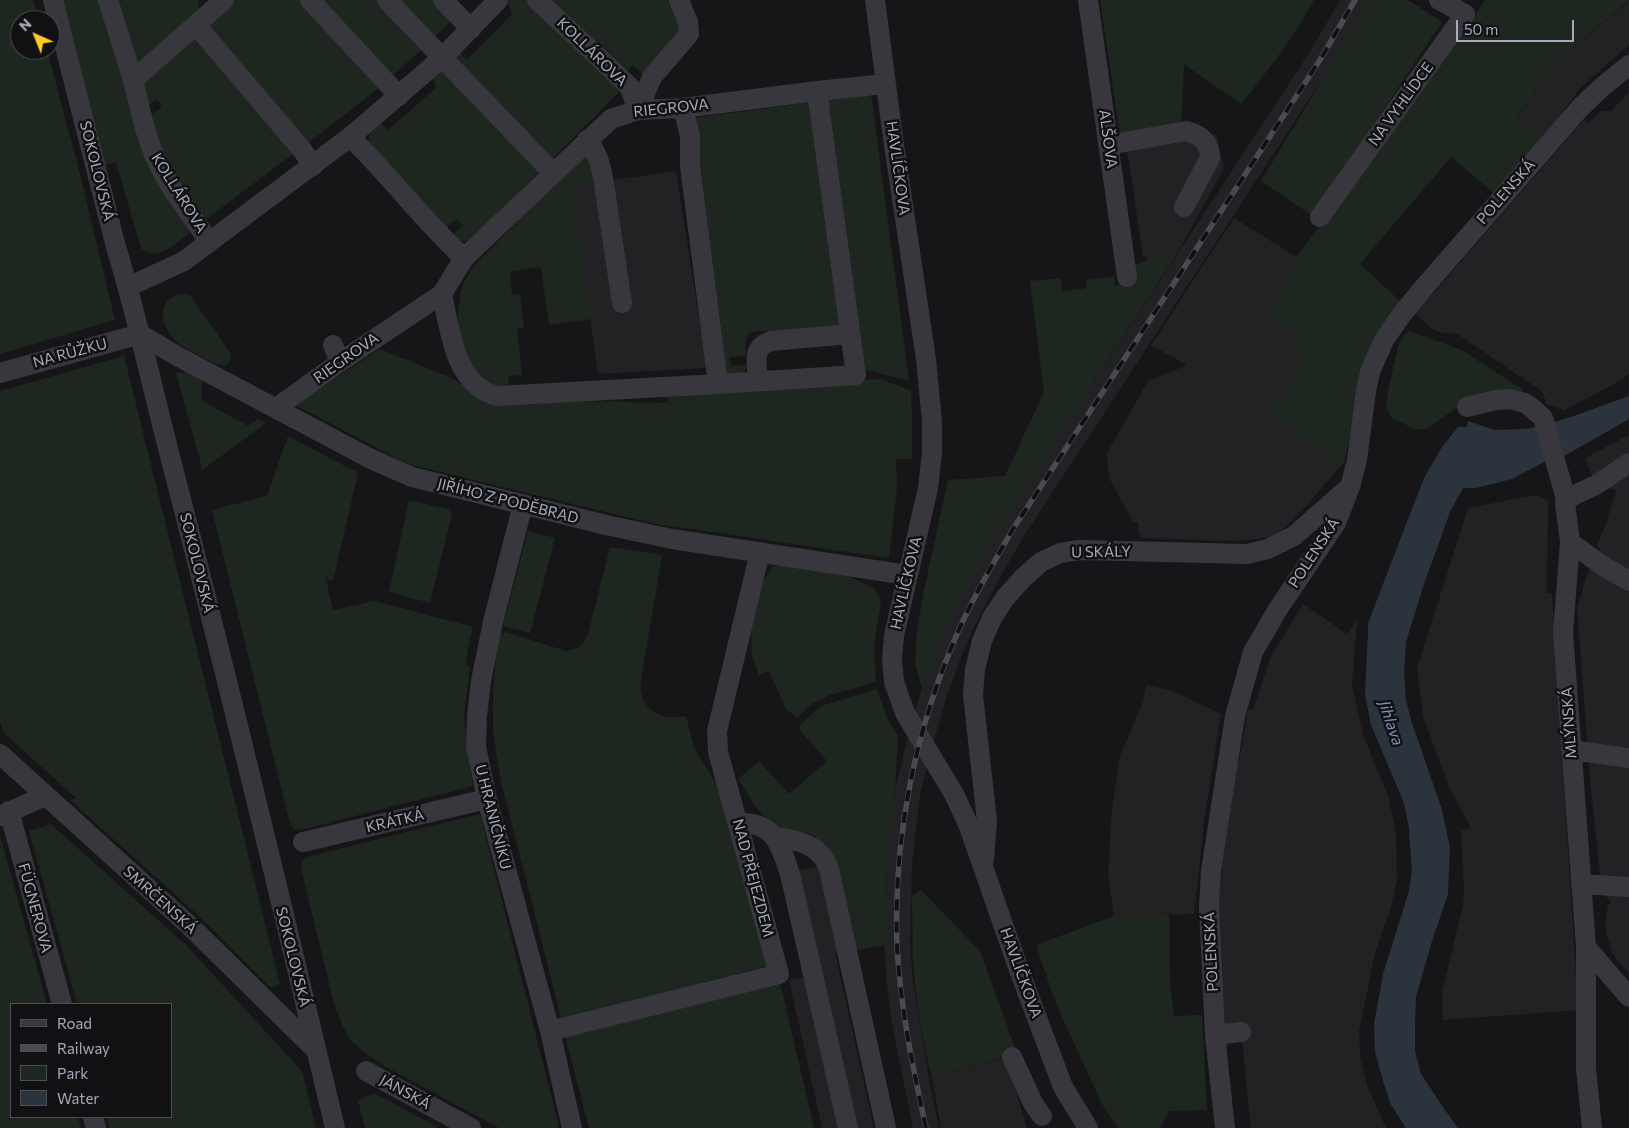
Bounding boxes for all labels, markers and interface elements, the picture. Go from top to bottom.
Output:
north arrow [10,10,60,60]
scale bar [1459,10,1576,42]
street label: KOLLÁROVA [553,14,631,90]
text: N [15,15,35,34]
text: 50 m [1464,20,1498,38]
street label: NA VYHLÍDCE [1365,59,1437,149]
street label: RIEGROVA [633,95,709,121]
street label: ALŠOVA [1095,108,1121,170]
street label: SOKOLOVSKÁ [76,119,118,223]
street label: HAVLÍČKOVA [882,120,914,216]
street label: KOLLÁROVA [147,150,211,236]
street label: POLENSKÁ [1473,156,1539,228]
street label: RIEGROVA [310,329,382,387]
street label: NA RŮŽKU [31,334,109,372]
street label: JIŘÍHO Z PODĚBRAD [436,475,580,527]
street label: SOKOLOVSKÁ [176,511,218,615]
street label: POLENSKÁ [1285,515,1343,591]
street label: HAVLÍČKOVA [887,535,925,631]
street label: U SKÁLY [1071,542,1131,562]
street label: MLÝNSKÁ [1558,687,1580,759]
water label: Jihlava [1374,698,1408,748]
street label: U HRANIČNÍKU [471,763,515,871]
street label: KRÁTKÁ [364,806,426,836]
street label: NAD PŘEJEZDEM [729,817,777,939]
street label: FÜGNEROVA [14,861,56,955]
street label: SMRČENSKÁ [120,862,200,938]
street label: SOKOLOVSKÁ [272,905,314,1009]
street label: POLENSKÁ [1200,912,1222,992]
street label: HAVLÍČKOVA [996,925,1046,1021]
legend [10,1003,172,1118]
text: Road [57,1014,92,1032]
text: Railway [57,1039,110,1057]
text: Park [57,1064,88,1082]
street label: JÁNSKÁ [376,1071,434,1113]
text: Water [57,1089,99,1107]

